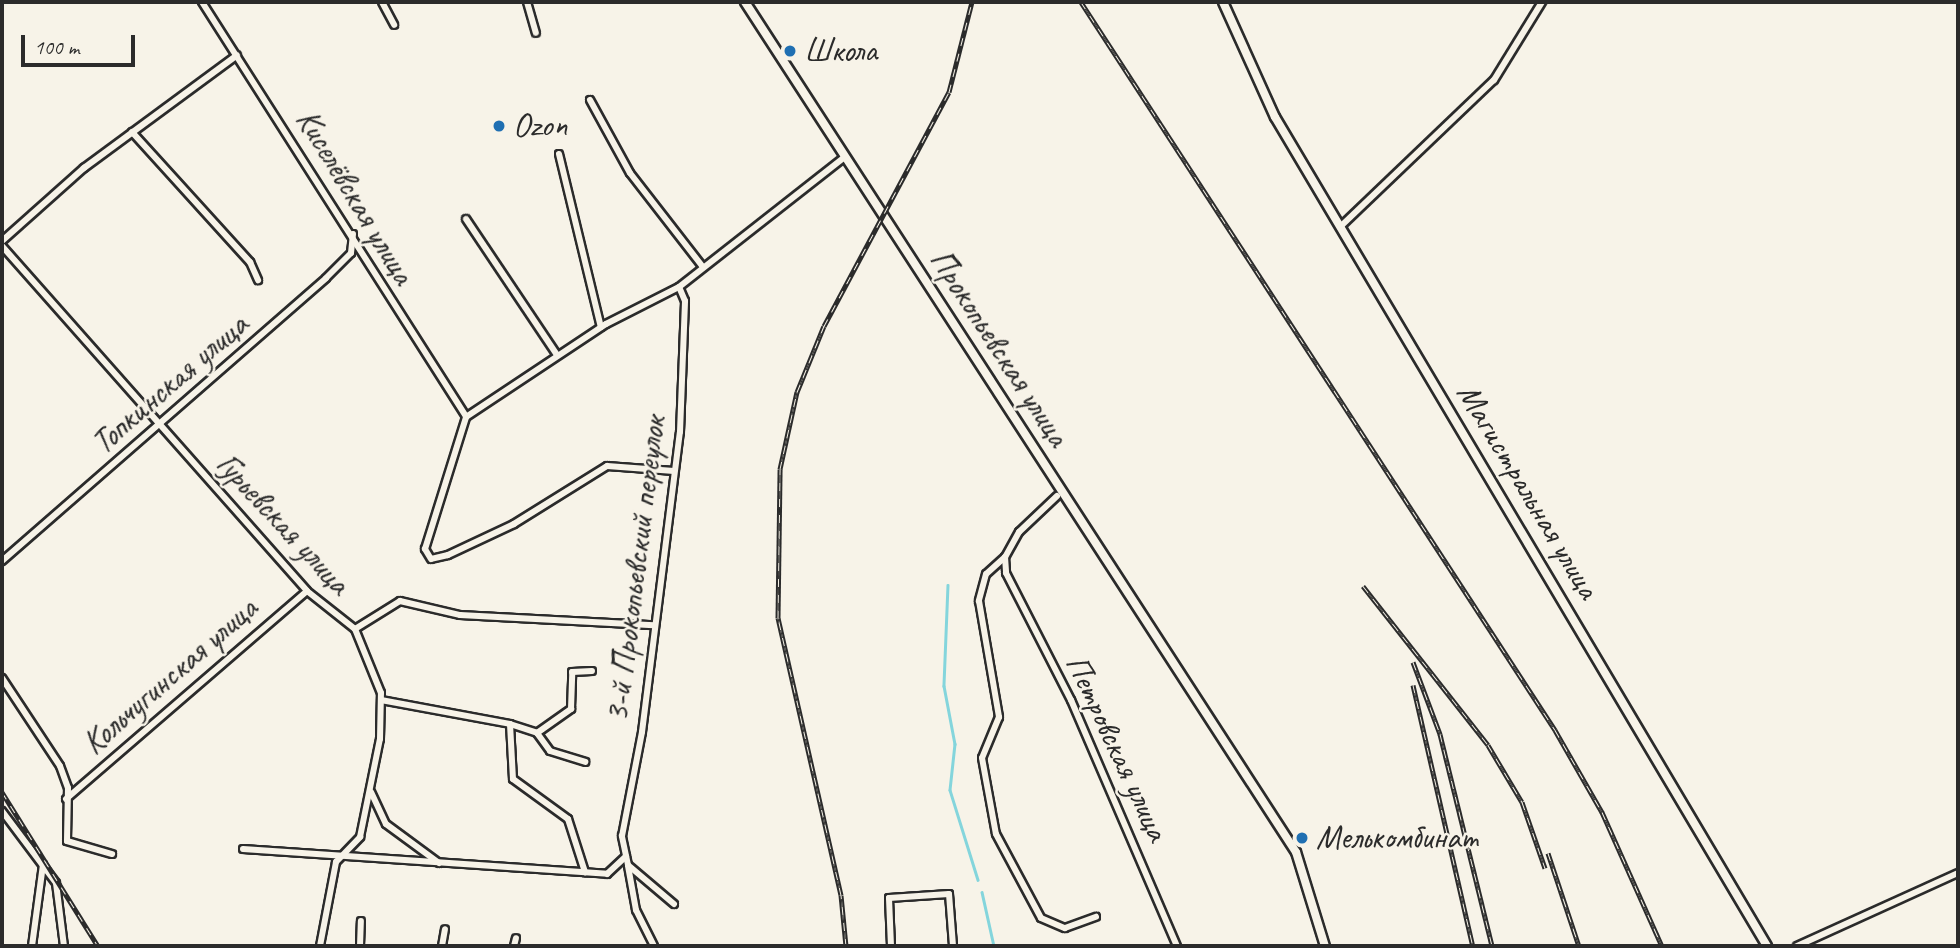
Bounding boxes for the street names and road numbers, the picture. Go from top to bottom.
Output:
street label: Киселёвская улица [287,101,423,293]
street label: Прокопьевская улица [920,241,1078,455]
street label: Топкинская улица [83,305,257,463]
street label: Магистральная улица [1447,375,1609,607]
street label: 3-й Прокопьевский переулок [598,414,674,724]
street label: Гурьевская улица [207,444,359,604]
street label: Кольчугинская улица [73,588,267,764]
street label: Петровская улица [1056,648,1178,848]

